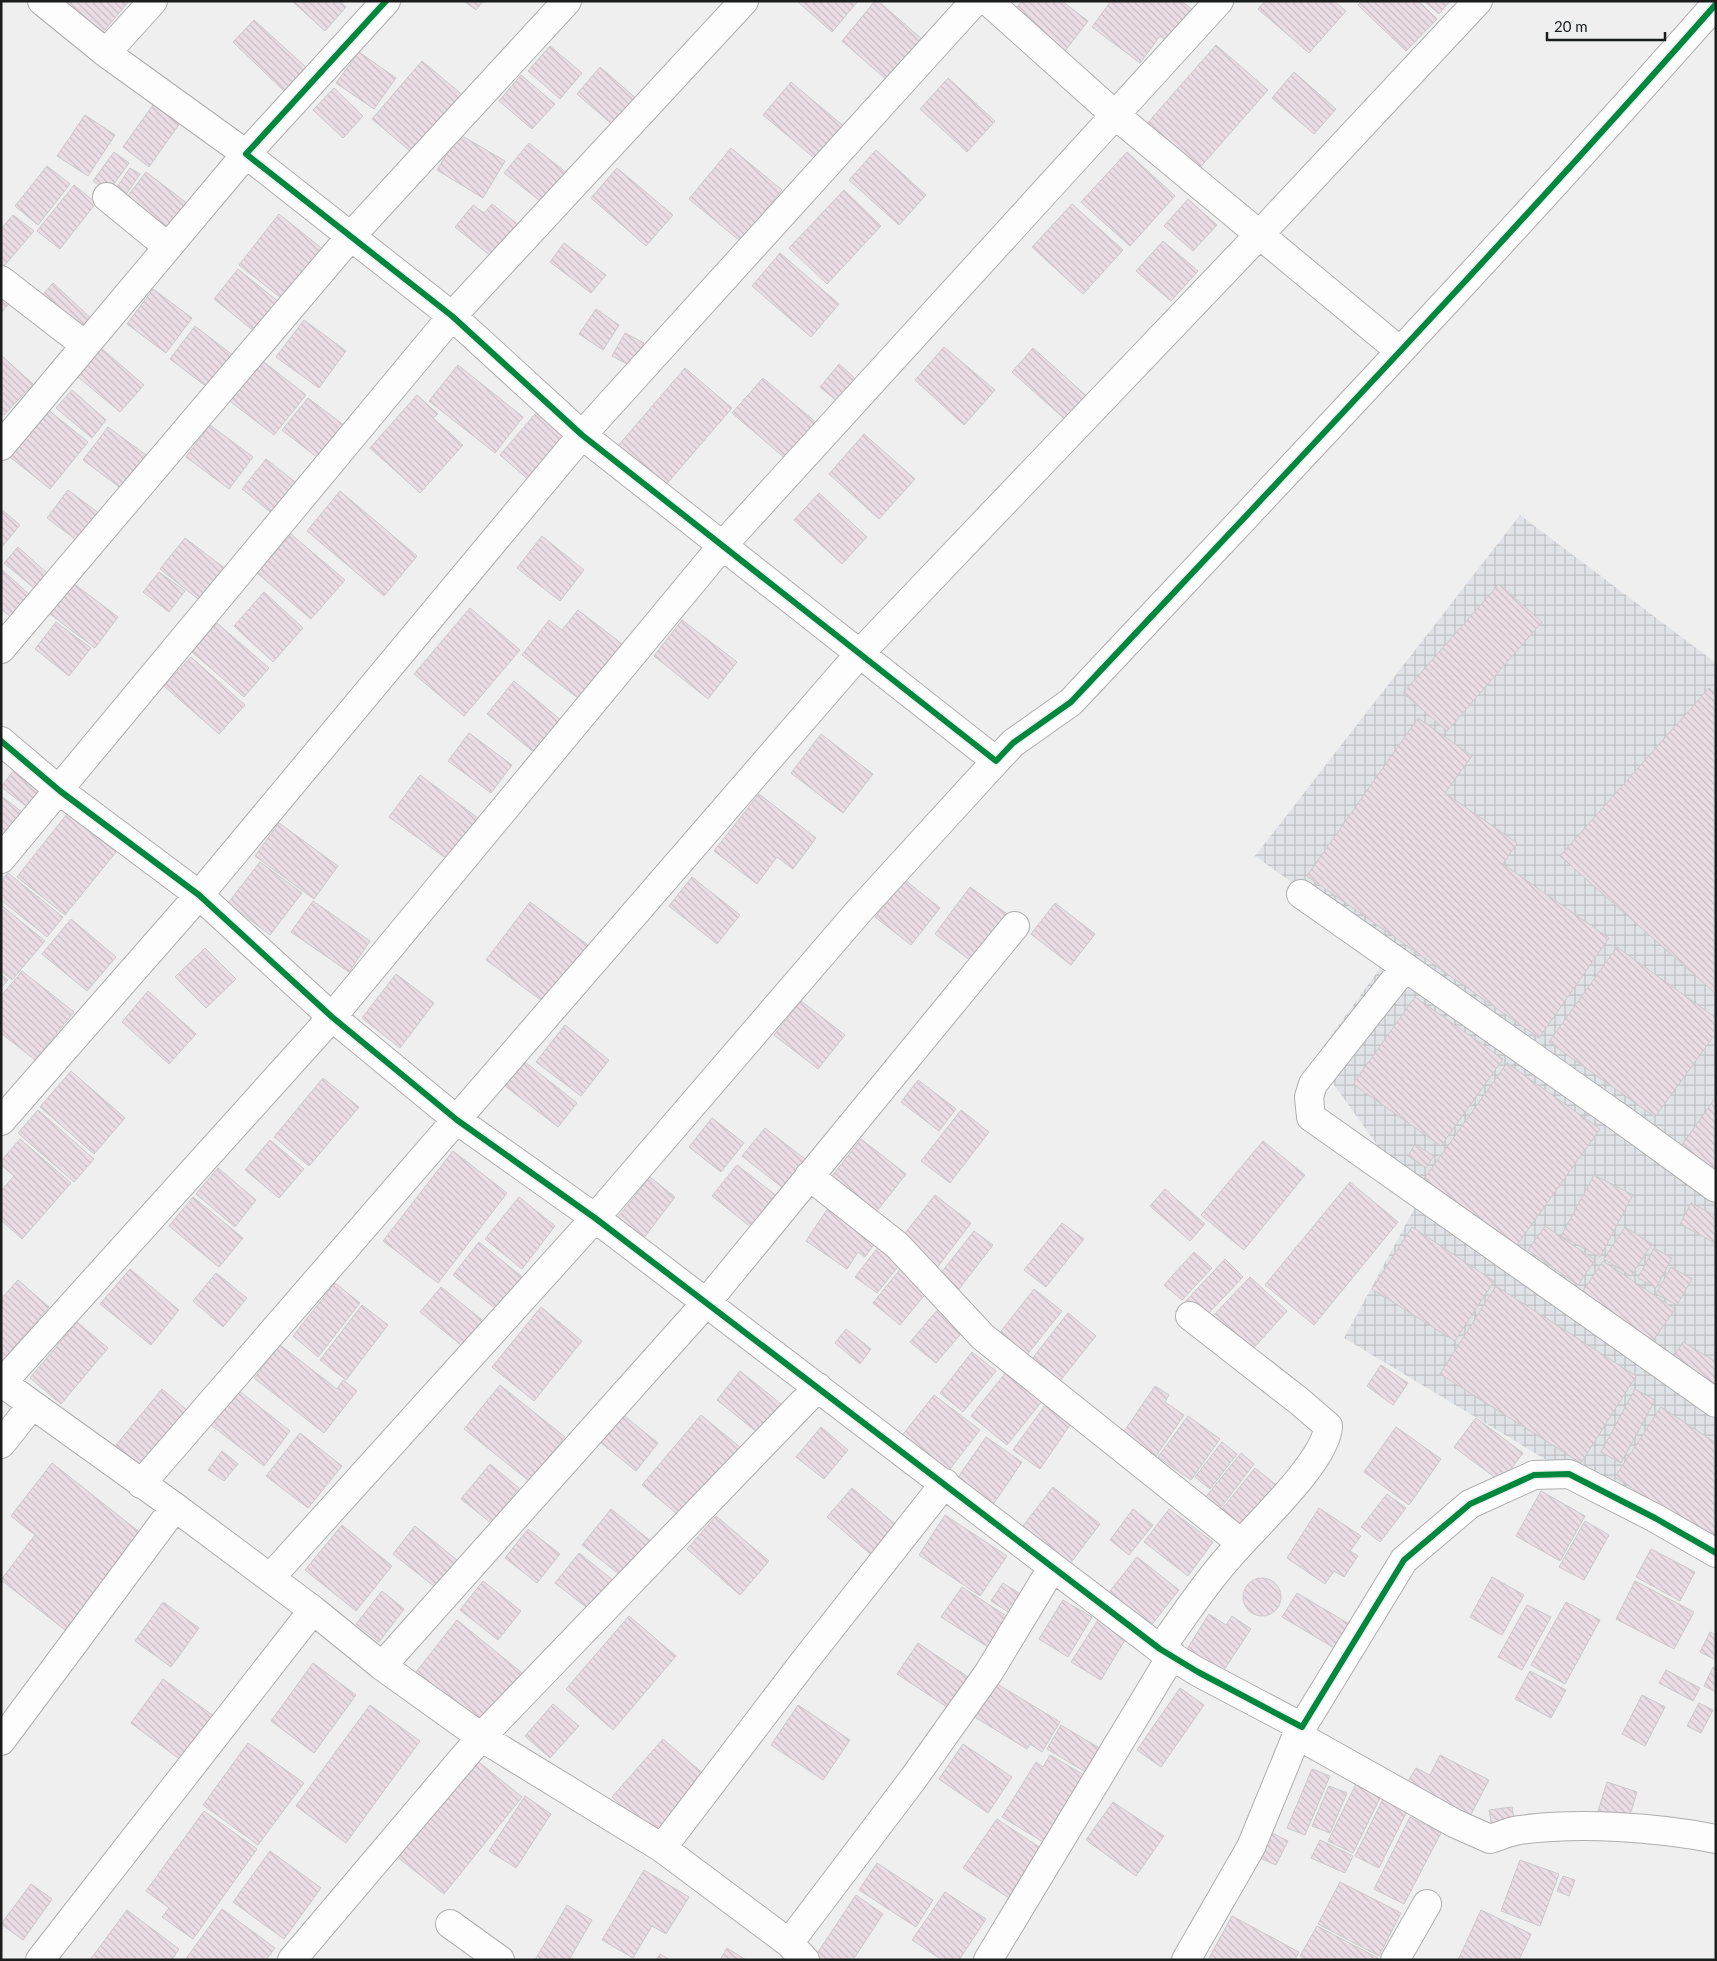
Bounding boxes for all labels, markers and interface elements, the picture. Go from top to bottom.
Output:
scale bar [1547,10,1664,42]
text: 20 m [1554,17,1588,35]

